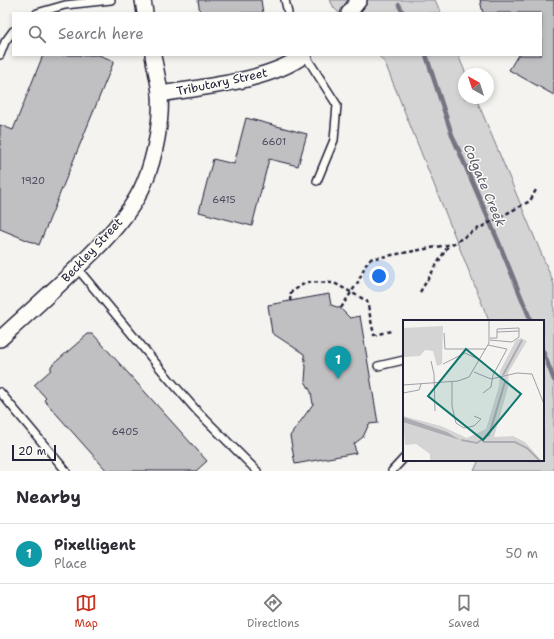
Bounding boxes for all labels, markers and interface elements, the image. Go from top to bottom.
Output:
search box [12,12,542,56]
icon: search [26,23,48,45]
text: Search here [58,24,144,44]
street label: Tributary Street [175,65,269,99]
north arrow [458,68,494,104]
house number: 6601 [262,135,286,148]
water label: Colgate Creek [460,141,510,230]
house number: 1920 [21,174,45,187]
house number: 6415 [212,193,236,206]
street label: Beckley Street [58,214,126,286]
your location [369,266,389,286]
inset map [403,320,544,461]
pin: 1 [325,346,351,379]
house number: 6405 [112,425,138,438]
scale bar [12,443,56,462]
text: 20 m [18,444,46,459]
text: Nearby [16,486,81,508]
text: Pixelligent [54,535,136,555]
text: 1 [26,545,32,562]
text: 50 m [505,545,538,562]
text: Place [54,555,87,572]
tab: Map [74,592,98,631]
tab: Directions [247,592,299,631]
tab: Saved [448,592,480,631]

